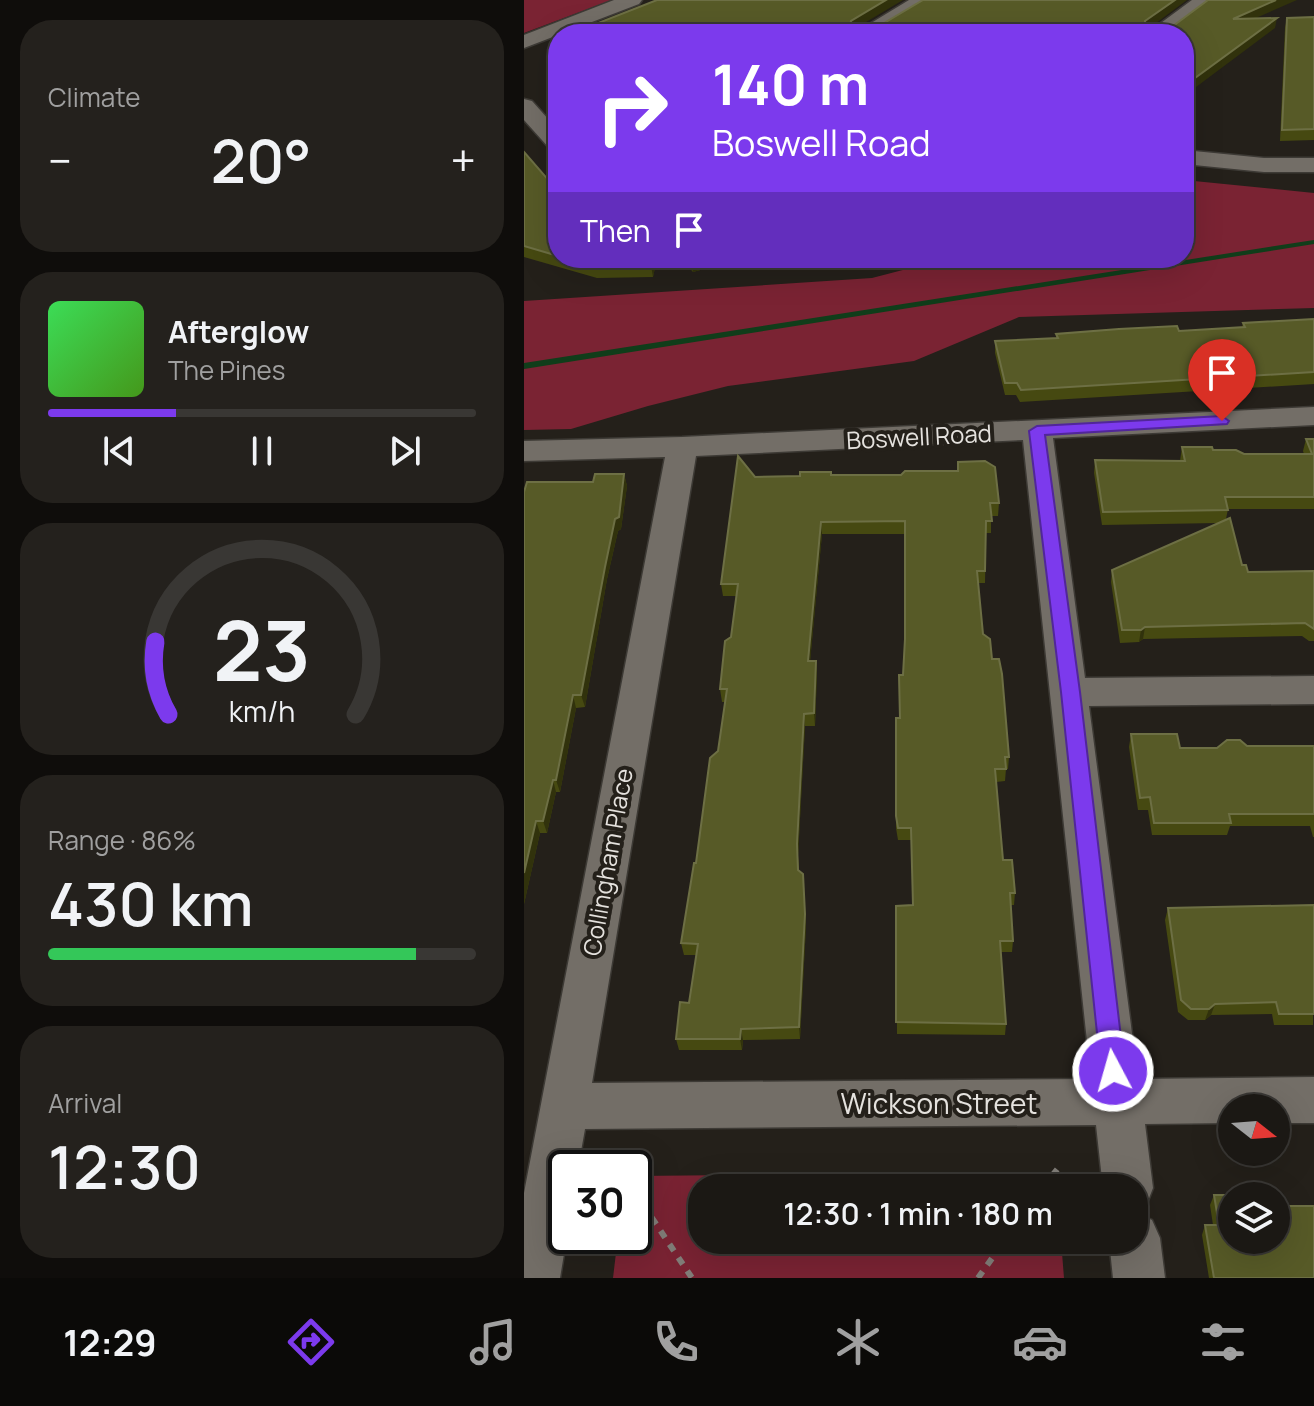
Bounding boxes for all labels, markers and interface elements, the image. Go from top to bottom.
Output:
text: 140 m [712,45,869,122]
icon: right [580,56,684,160]
text: Climate [48,79,140,115]
text: Boswell Road [712,118,931,167]
text: 20° [211,119,312,201]
text: − [48,130,72,190]
text: + [451,130,476,190]
icon: arrive [667,208,711,252]
text: Then [580,210,651,251]
text: Afterglow [168,311,309,352]
pin [1188,339,1256,421]
icon: arrive [1200,351,1244,395]
text: The Pines [168,352,285,388]
street label: Boswell Road [845,416,993,456]
icon: previous [97,429,141,473]
icon: pause [240,429,284,473]
icon: next [383,429,427,473]
text: 23 [213,592,311,706]
text: km/h [229,692,295,731]
street label: Collingham Place [574,766,640,958]
text: Range · 86% [48,822,196,858]
text: 430 km [48,862,253,944]
position arrow [1071,1029,1155,1113]
street label: Wickson Street [840,1084,1038,1122]
text: Arrival [48,1085,122,1121]
north arrow [1218,1094,1290,1166]
map controls [1218,1094,1290,1254]
text: 12:30 [48,1125,201,1207]
speed limit sign: 30 [548,1150,652,1254]
button: layers [1218,1182,1290,1254]
text: 12:30 · 1 min · 180 m [783,1193,1053,1234]
icon: directions [283,1314,339,1370]
icon: music [465,1314,521,1370]
icon: phone [648,1314,704,1370]
icon: climate [830,1314,886,1370]
icon: car [1012,1314,1068,1370]
icon: filters [1195,1314,1251,1370]
text: 12:29 [63,1318,157,1367]

